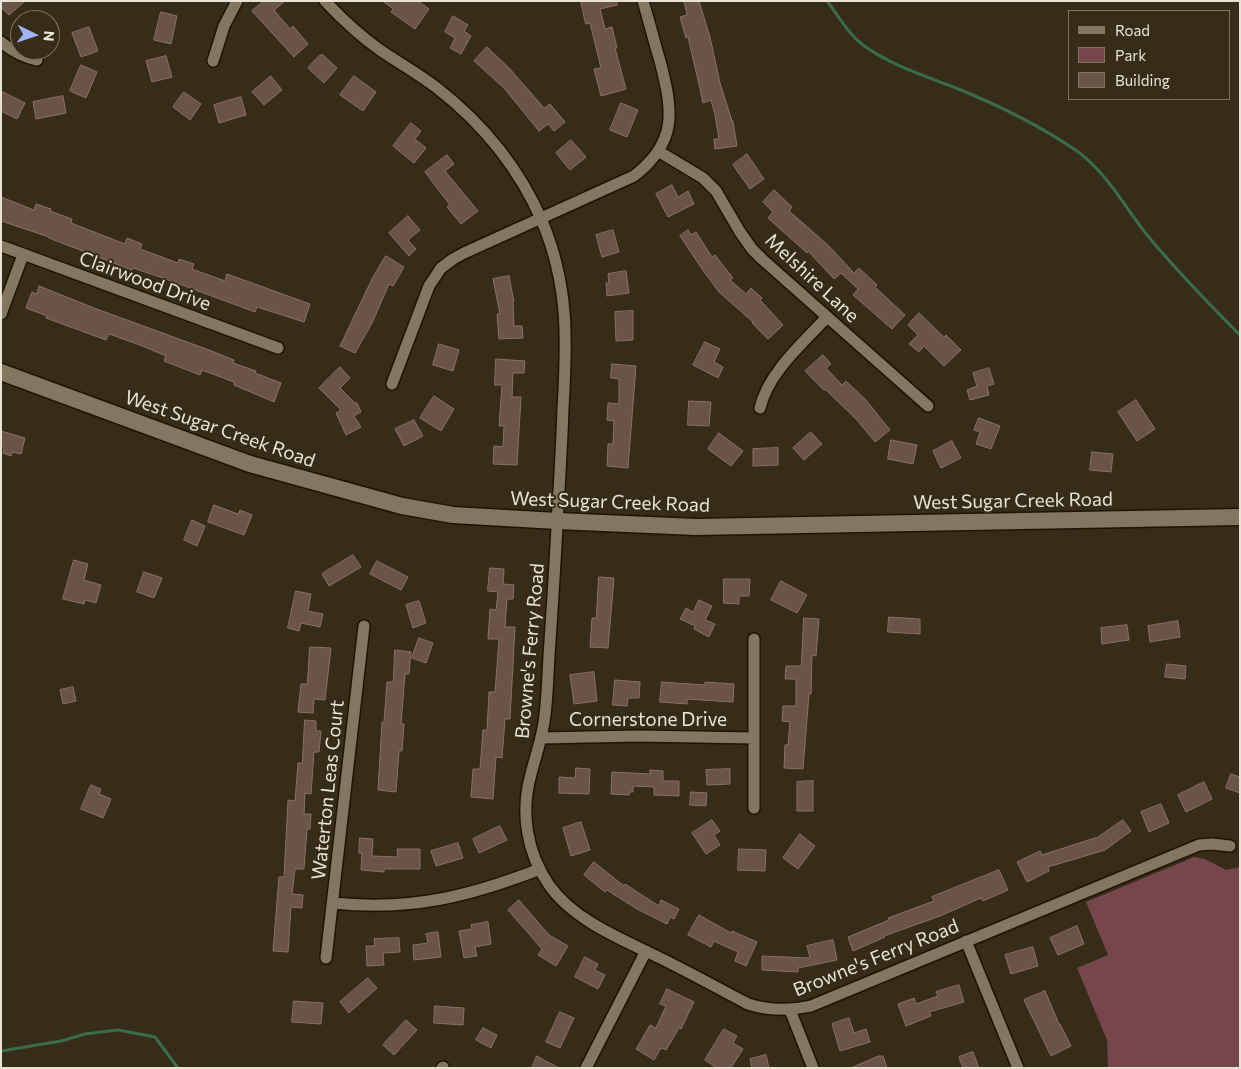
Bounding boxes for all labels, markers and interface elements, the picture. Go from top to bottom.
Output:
north arrow [10,10,60,60]
legend [1068,10,1231,100]
text: Road [1115,21,1150,39]
text: N [41,30,58,42]
text: Park [1115,46,1146,64]
text: Building [1115,71,1170,89]
street label: Melshire Lane [760,229,864,327]
street label: Clairwood Drive [76,247,214,315]
street label: West Sugar Creek Road [122,386,318,472]
street label: West Sugar Creek Road [510,487,710,517]
street label: West Sugar Creek Road [913,488,1113,514]
street label: Browne's Ferry Road [511,562,549,740]
street label: Waterton Leas Court [307,699,349,881]
street label: Cornerstone Drive [569,709,727,731]
street label: Browne's Ferry Road [790,914,962,1002]

